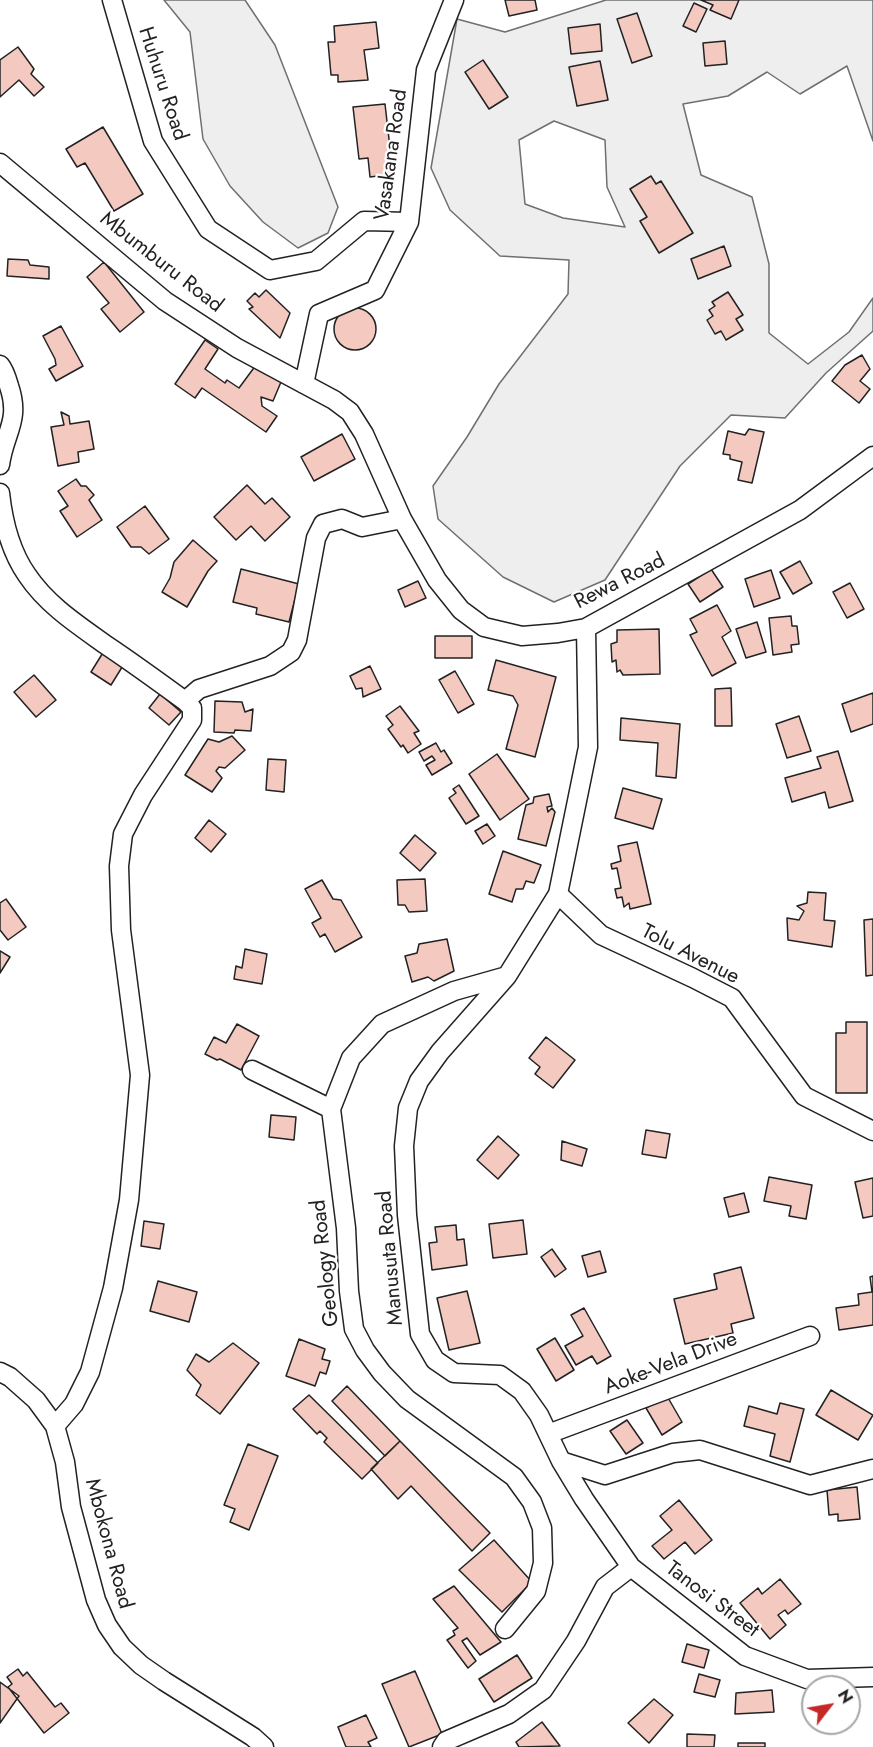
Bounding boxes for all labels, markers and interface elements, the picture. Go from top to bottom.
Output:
street label: Huhuru Road [132,24,192,144]
street label: Vasakana Road [370,88,414,222]
street label: Mbumburu Road [94,207,228,319]
street label: Rewa Road [571,548,669,616]
street label: Tolu Avenue [637,920,743,990]
street label: Manusuta Road [373,1189,409,1327]
street label: Geology Road [307,1198,345,1328]
street label: Aoke-Vela Drive [601,1327,741,1401]
street label: Mbokona Road [79,1476,137,1612]
street label: Tanosi Street [660,1557,764,1643]
north arrow [801,1675,861,1735]
text: N [832,1685,858,1708]

